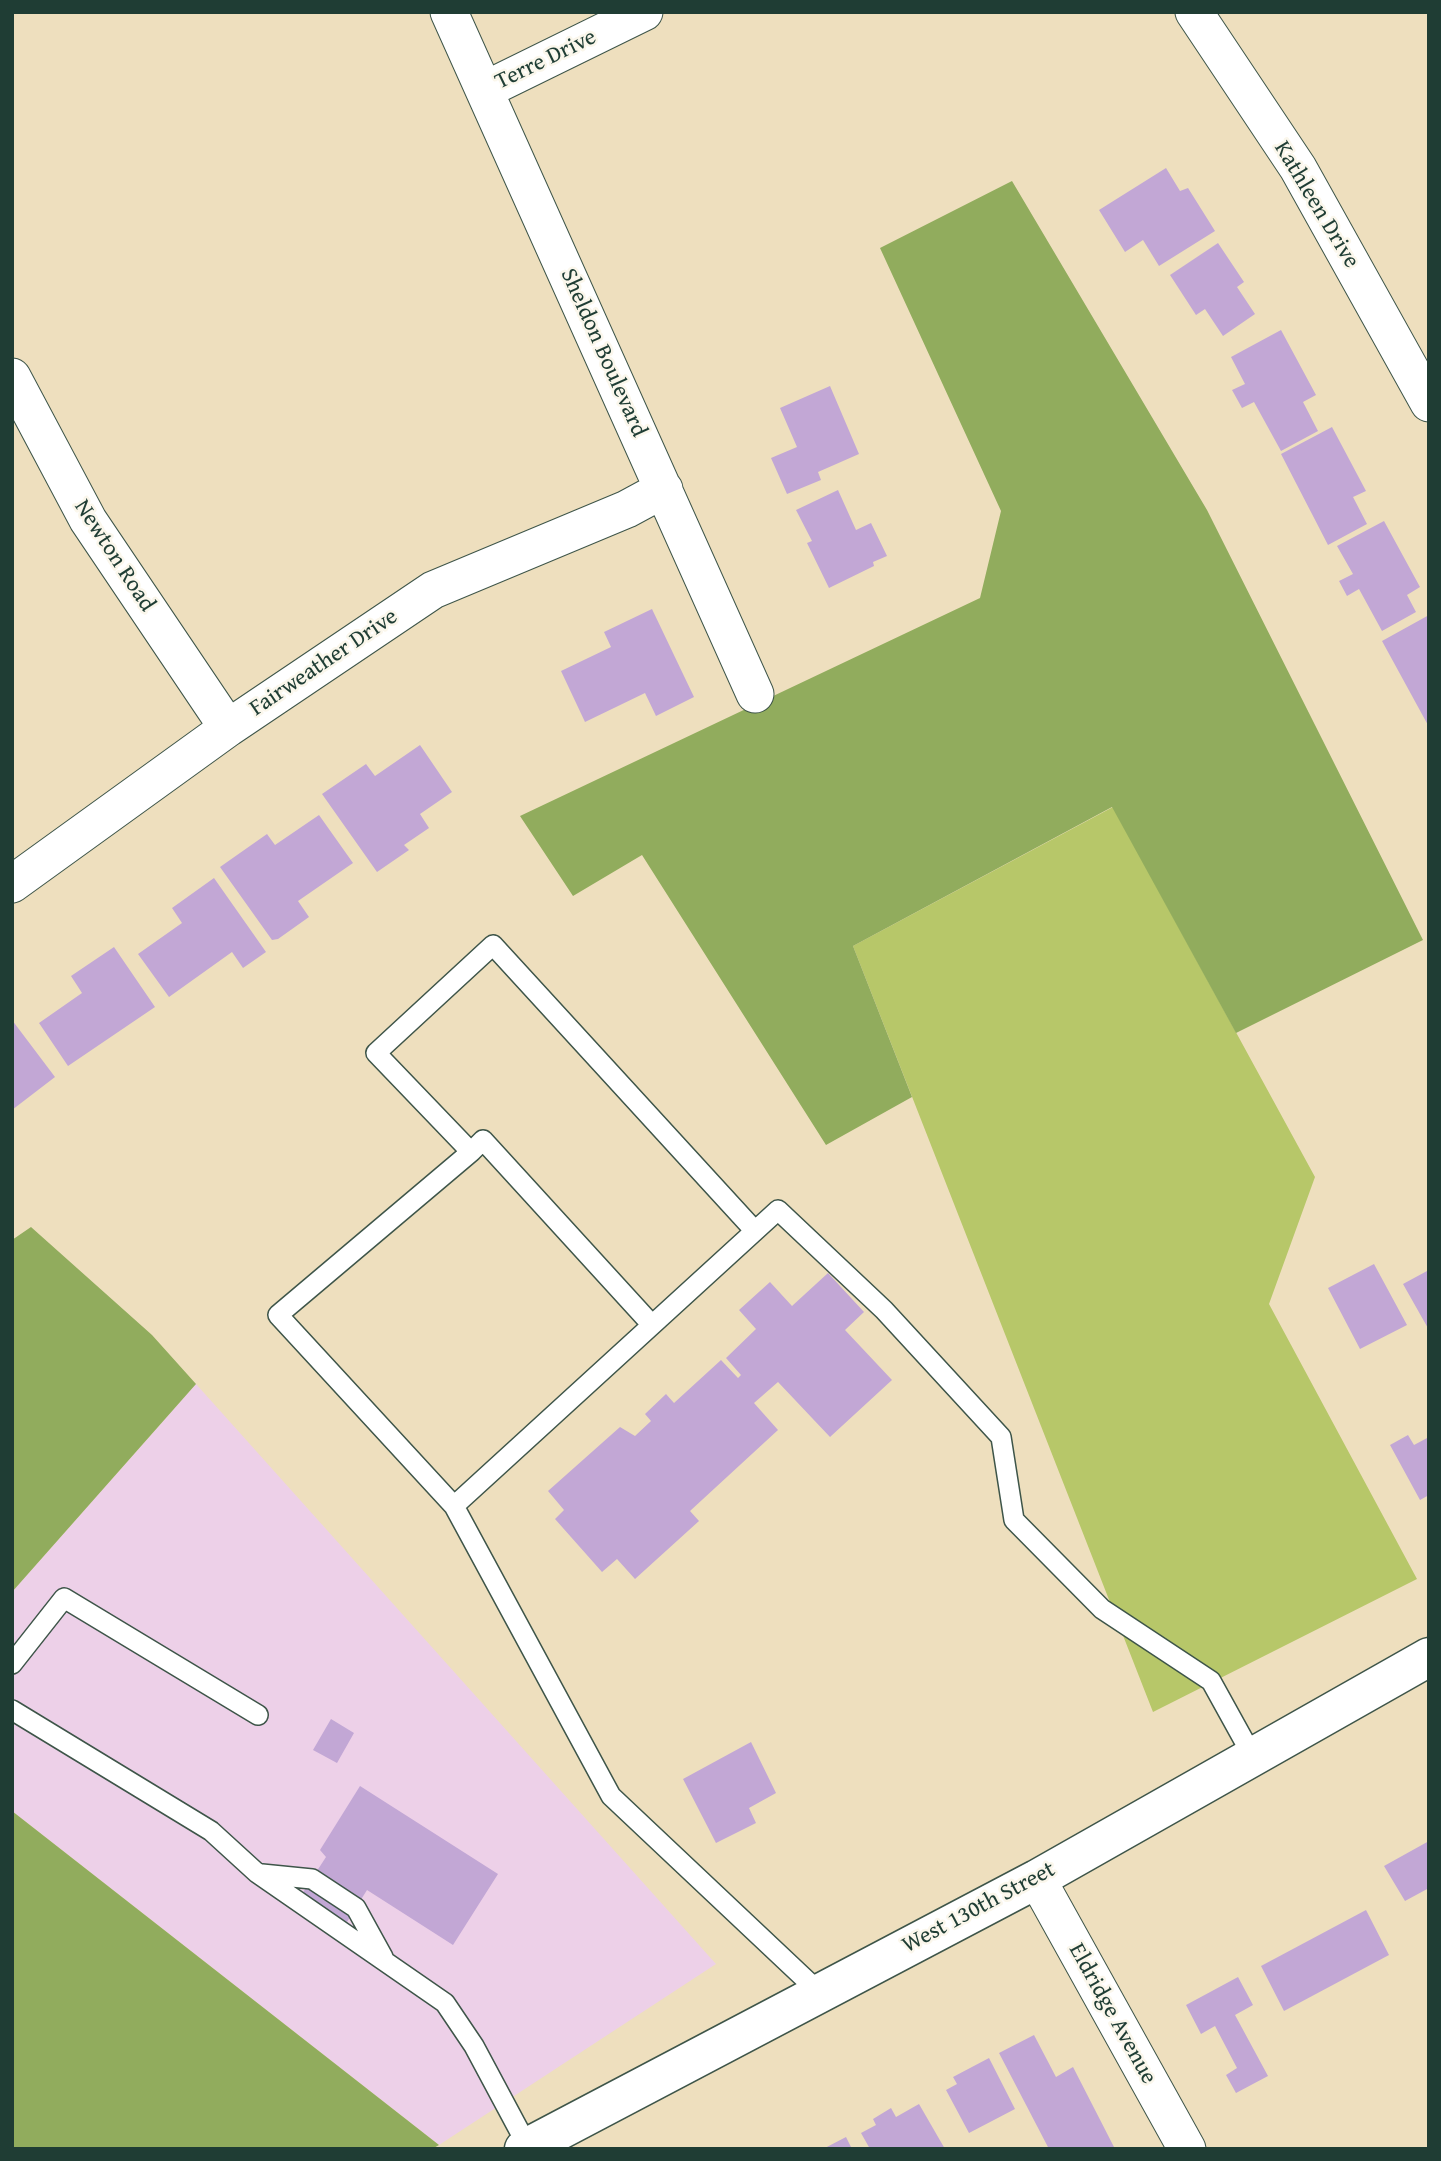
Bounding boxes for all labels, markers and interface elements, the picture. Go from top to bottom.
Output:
street label: Terre Drive [491,24,601,96]
street label: Kathleen Drive [1267,137,1365,273]
street label: Sheldon Boulevard [554,265,652,441]
street label: Newton Road [68,495,160,617]
street label: Fairweather Drive [245,603,403,723]
street label: West 130th Street [898,1856,1060,1960]
street label: Eldridge Avenue [1062,1939,1162,2089]

